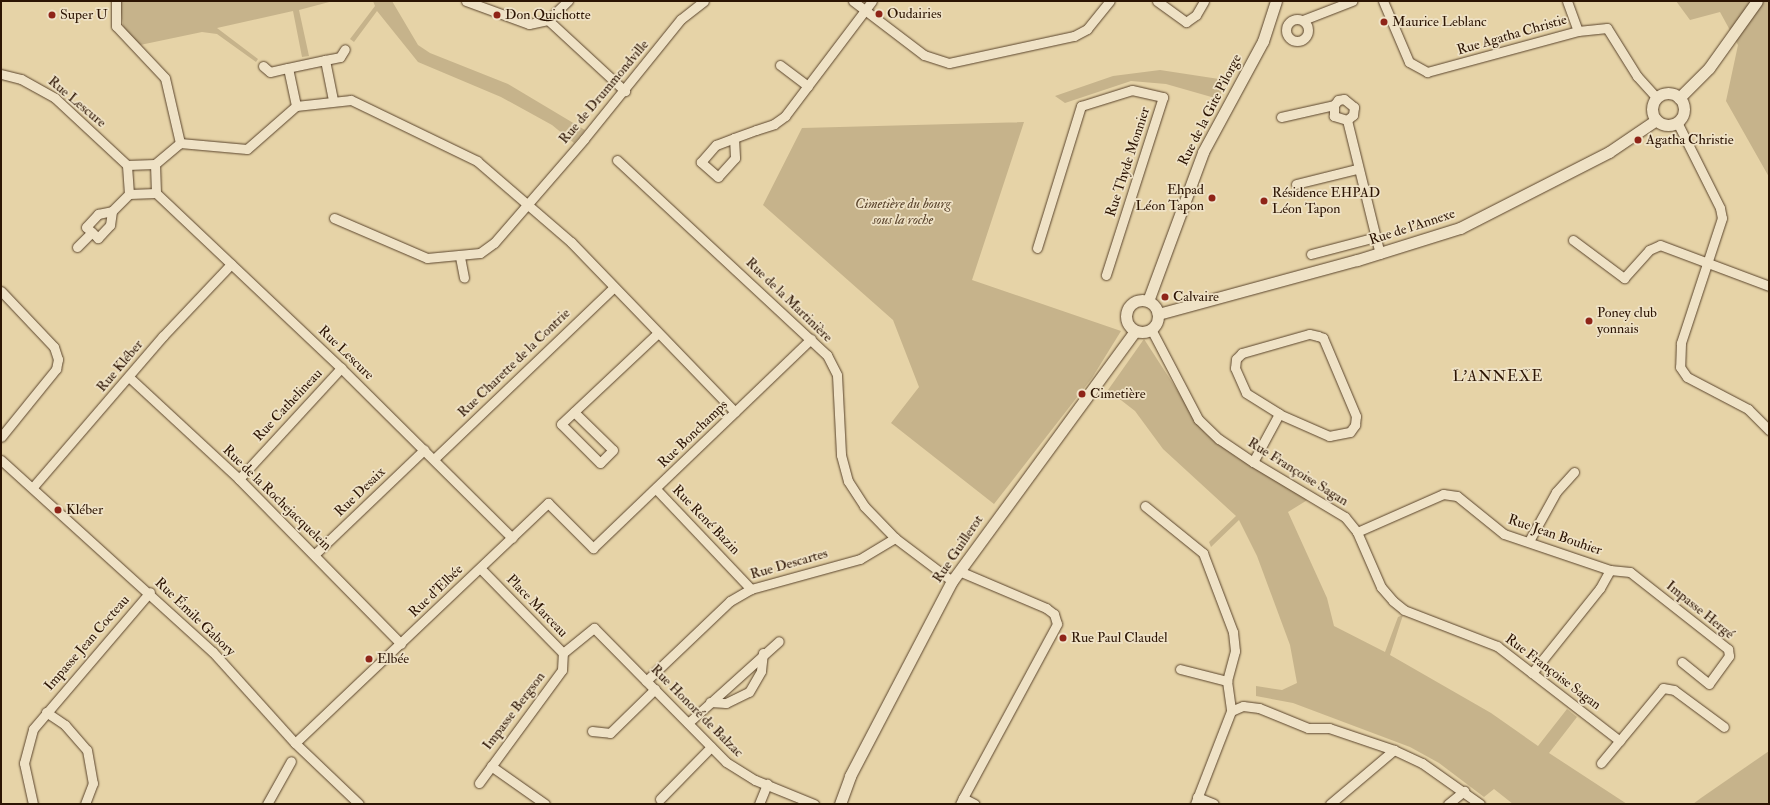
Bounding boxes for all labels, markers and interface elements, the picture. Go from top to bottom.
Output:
place label: Oudairies [887,6,942,22]
place label: Super U [60,7,108,23]
place label: Don Quichotte [505,7,591,23]
marker: Oudairies [874,9,884,19]
marker: Super U [47,10,57,20]
marker: Don Quichotte [492,10,502,20]
street label: Rue Agatha Christie [1455,11,1569,59]
place label: Maurice Leblanc [1392,14,1487,30]
marker: Maurice Leblanc [1379,17,1389,27]
street label: Rue de Drummondville [556,37,652,147]
street label: Rue de la Gite Pilorge [1175,52,1245,168]
street label: Rue Lescure [45,73,109,131]
street label: Rue Thyde Monnier [1102,105,1154,219]
place label: Agatha Christie [1646,132,1734,148]
marker: Agatha Christie [1633,135,1643,145]
place label: Ehpad Léon Tapon [1135,182,1204,214]
place label: Résidence EHPAD Léon Tapon [1272,185,1380,218]
marker: Ehpad Léon Tapon [1207,193,1217,203]
park label: Cimetière du bourg sous la roche [855,196,951,228]
marker: Résidence EHPAD Léon Tapon [1259,196,1269,206]
street label: Rue de l'Annexe [1367,205,1457,249]
street label: Rue de la Martinière [742,254,836,346]
place label: Calvaire [1173,289,1219,305]
marker: Calvaire [1160,292,1170,302]
street label: Rue Charette de la Contrie [454,305,574,421]
place label: Poney club yonnais [1597,305,1657,338]
marker: Poney club yonnais [1584,316,1594,326]
street label: Rue Lescure [315,322,377,384]
street label: Rue Kléber [93,336,147,396]
street label: Rue Cathelineau [250,365,326,445]
district label: L'ANNEXE [1453,368,1543,386]
place label: Cimetière [1090,386,1146,402]
marker: Cimetière [1077,389,1087,399]
street label: Rue Bonchamps [655,397,731,471]
street label: Rue Françoise Sagan [1245,434,1351,510]
street label: Rue de la Rochejacquelein [219,442,335,554]
street label: Rue Desaix [331,464,389,520]
street label: Rue René Bazin [669,482,743,558]
place label: Kléber [66,502,103,518]
marker: Kléber [53,505,63,515]
street label: Rue Jean Bouhier [1506,511,1604,559]
street label: Rue Guillerot [929,512,987,586]
street label: Rue Descartes [748,545,830,583]
street label: Rue d'Elbée [406,561,466,621]
street label: Place Marceau [503,571,571,641]
street label: Rue Émile Gabory [151,574,239,660]
street label: Impasse Hergé [1663,577,1737,643]
street label: Impasse Jean Cocteau [41,592,133,694]
place label: Rue Paul Claudel [1071,630,1167,646]
street label: Rue Françoise Sagan [1502,631,1604,713]
marker: Rue Paul Claudel [1058,633,1068,643]
place label: Elbée [377,651,409,667]
marker: Elbée [364,654,374,664]
street label: Rue Honoré de Balzac [647,661,747,761]
street label: Impasse Bergson [479,669,549,753]

